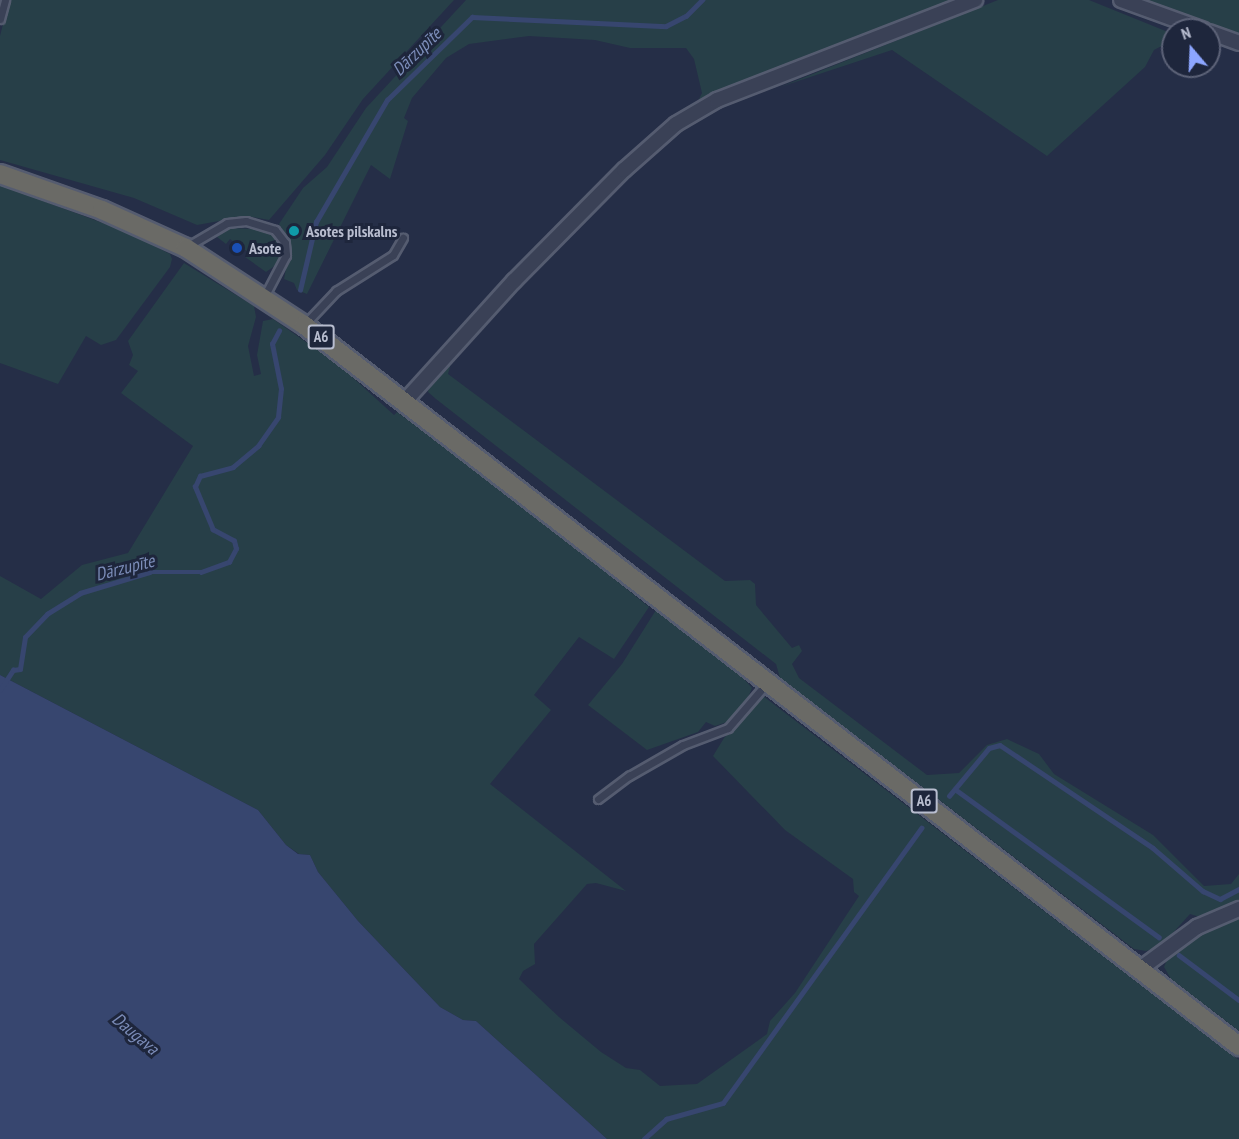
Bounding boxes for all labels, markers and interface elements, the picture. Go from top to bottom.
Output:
north arrow [1161,18,1221,78]
text: N [1178,22,1193,44]
water label: Dārzupīte [388,23,446,81]
place label: Asotes pilskalns [306,221,397,241]
marker: Asotes pilskalns [287,224,301,238]
place label: Asote [249,238,281,258]
marker: Asote [230,241,244,255]
road number: A6 [308,325,334,349]
water label: Dārzupīte [93,550,157,586]
road number: A6 [910,789,938,813]
water label: Daugava [108,1008,162,1060]

